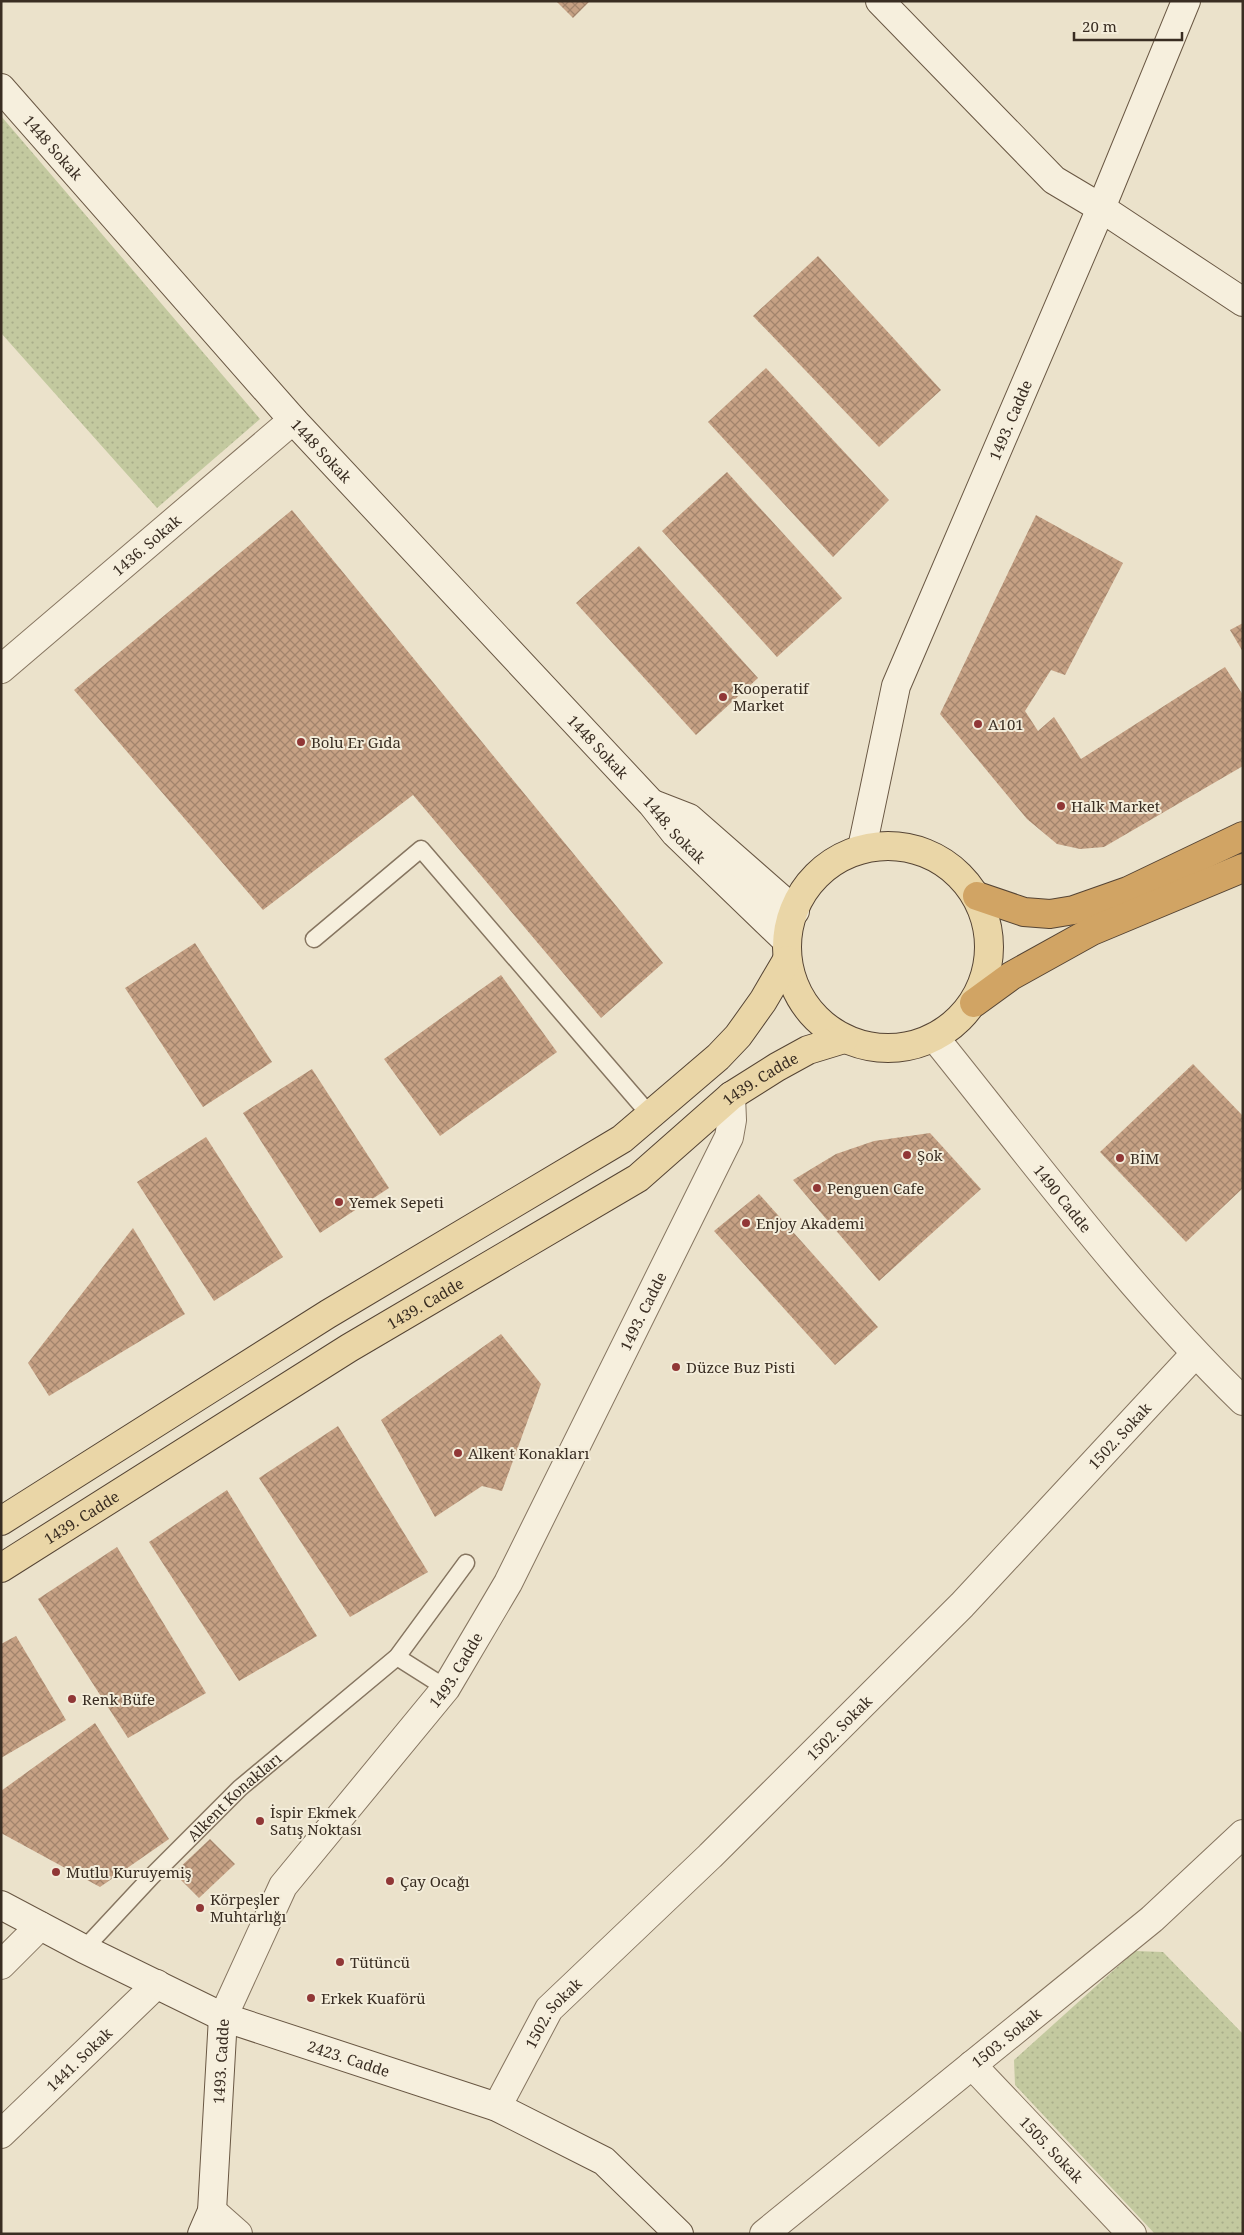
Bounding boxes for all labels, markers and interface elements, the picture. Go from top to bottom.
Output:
scale bar [1074,10,1182,42]
text: 20 m [1082,16,1117,36]
street label: 1448 Sokak [19,111,87,184]
street label: 1493. Cadde [984,377,1036,463]
street label: 1448 Sokak [287,414,356,487]
street label: 1436. Sokak [108,510,185,580]
place label: Kooperatif Market [733,678,810,715]
marker: Kooperatif Market [717,691,729,703]
street label: 1448 Sokak [563,710,633,783]
place label: A101 [988,714,1024,734]
marker: A101 [972,718,984,730]
place label: Bolu Er Gıda [311,732,401,752]
marker: Bolu Er Gıda [295,736,307,748]
street label: 1448. Sokak [639,791,710,868]
place label: Halk Market [1071,796,1160,816]
marker: Halk Market [1055,800,1067,812]
street label: 1439. Cadde [718,1047,801,1109]
place label: Şok [917,1145,943,1165]
place label: BİM [1130,1148,1159,1168]
marker: Şok [901,1149,913,1161]
marker: BİM [1114,1152,1126,1164]
street label: 1490 Cadde [1029,1160,1096,1236]
place label: Penguen Cafe [827,1178,924,1198]
marker: Penguen Cafe [811,1182,823,1194]
place label: Yemek Sepeti [348,1192,444,1212]
marker: Yemek Sepeti [333,1196,345,1208]
place label: Enjoy Akademi [756,1213,864,1233]
marker: Enjoy Akademi [740,1217,752,1229]
street label: 1493. Cadde [615,1268,671,1354]
street label: 1439. Cadde [383,1273,467,1333]
place label: Düzce Buz Pisti [686,1357,795,1377]
marker: Düzce Buz Pisti [670,1361,682,1373]
street label: 1502. Sokak [1083,1398,1155,1473]
place label: Alkent Konakları [468,1443,589,1463]
marker: Alkent Konakları [452,1447,464,1459]
street label: 1439. Cadde [40,1486,123,1548]
street label: 1493. Cadde [424,1629,487,1712]
place label: Renk Büfe [82,1689,155,1709]
street label: 1502. Sokak [802,1691,876,1764]
marker: Renk Büfe [66,1693,78,1705]
street label: Alkent Konakları [183,1748,285,1845]
place label: İspir Ekmek Satış Noktası [270,1802,362,1839]
marker: İspir Ekmek Satış Noktası [254,1815,266,1827]
place label: Mutlu Kuruyemiş [66,1862,192,1882]
marker: Mutlu Kuruyemiş [50,1866,62,1878]
place label: Çay Ocağı [400,1871,470,1891]
marker: Çay Ocağı [384,1875,396,1887]
place label: Körpeşler Muhtarlığı [210,1889,286,1926]
marker: Körpeşler Muhtarlığı [194,1902,206,1914]
place label: Tütüncü [350,1952,411,1972]
marker: Tütüncü [334,1956,346,1968]
street label: 1502. Sokak [520,1973,586,2052]
place label: Erkek Kuaförü [321,1988,426,2008]
marker: Erkek Kuaförü [305,1992,317,2004]
street label: 1503. Sokak [967,2003,1045,2072]
street label: 1493. Cadde [208,2018,233,2105]
street label: 1441. Sokak [42,2023,116,2095]
street label: 2423. Cadde [305,2035,392,2081]
street label: 1505. Sokak [1016,2112,1088,2187]

